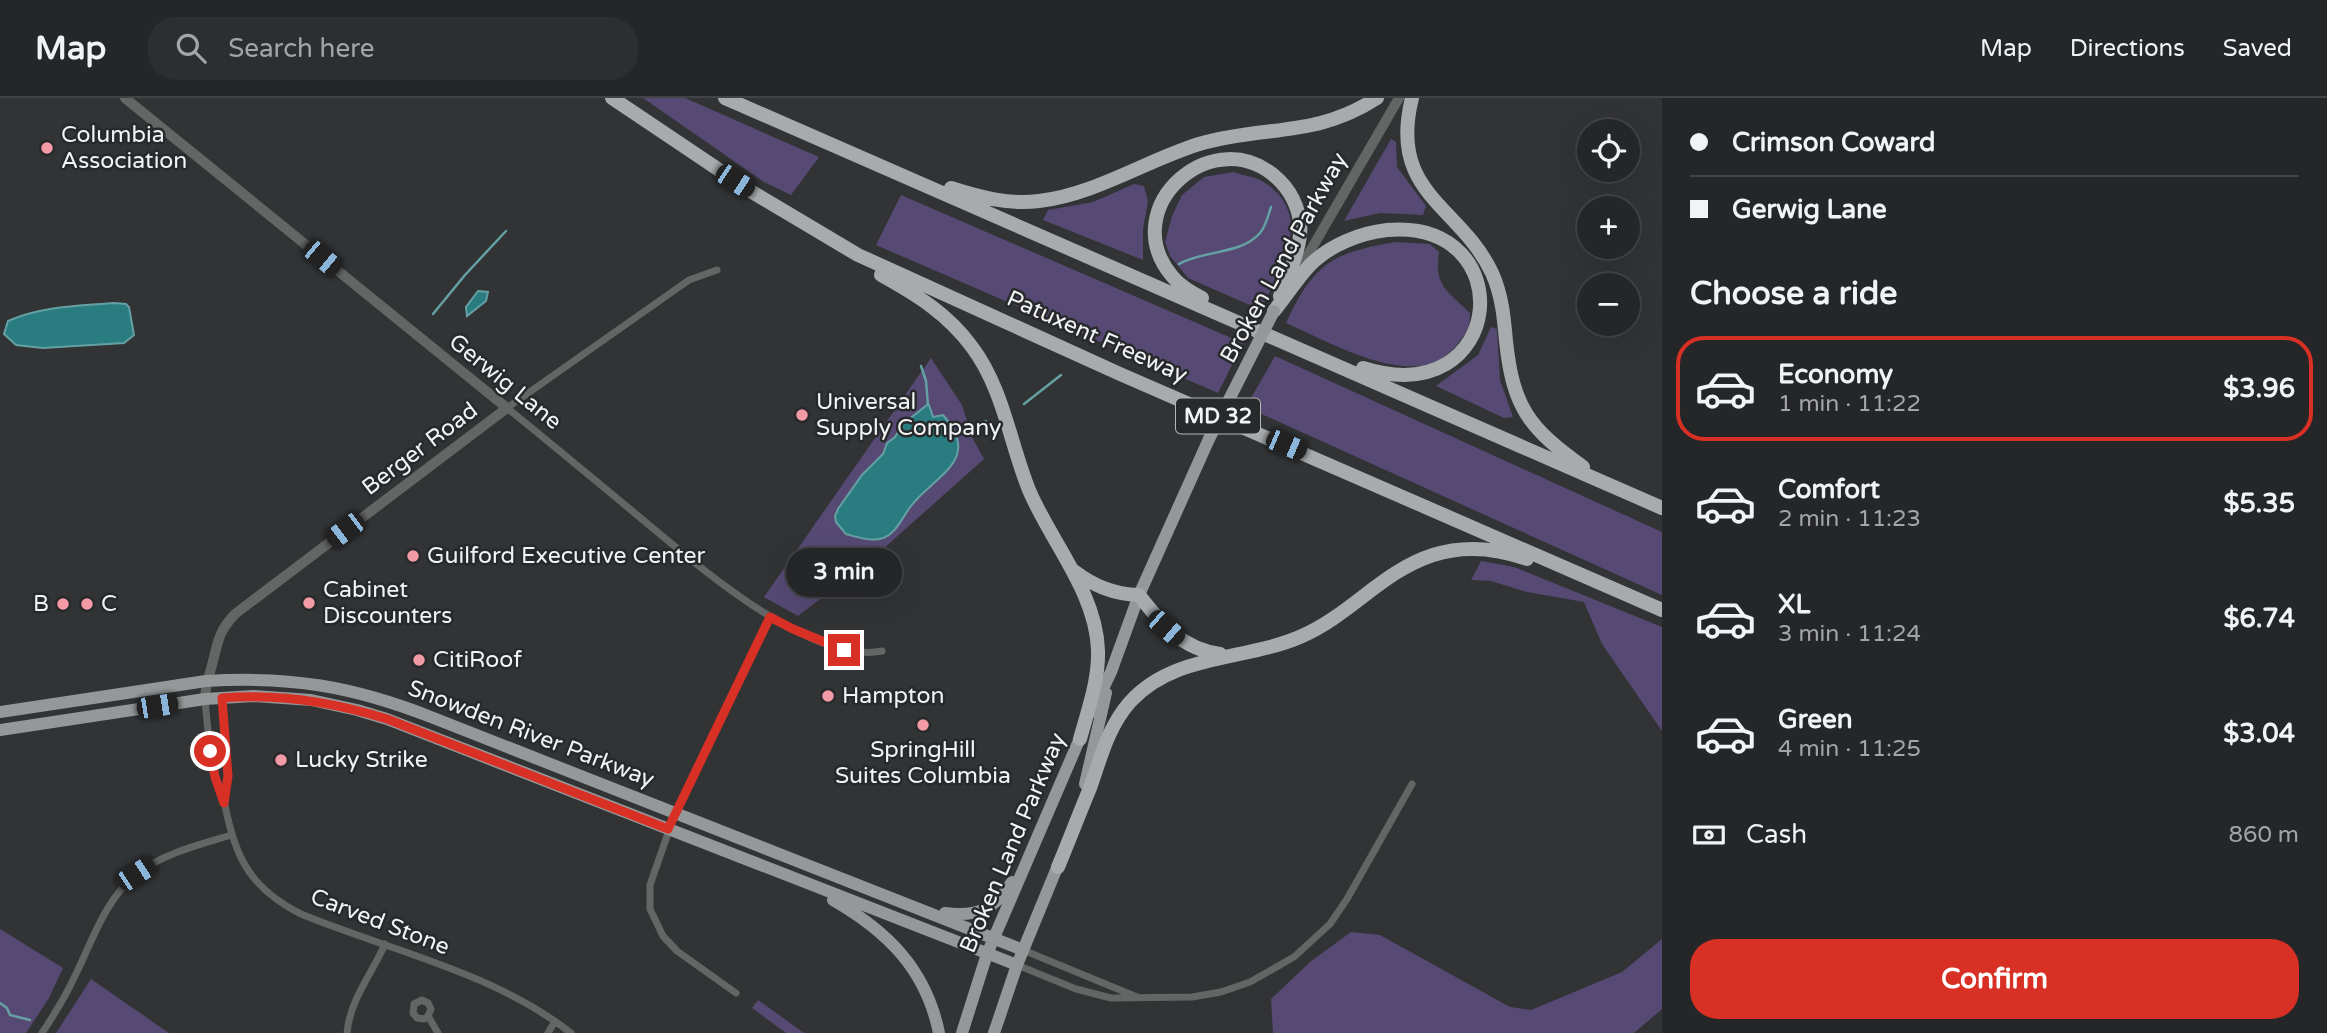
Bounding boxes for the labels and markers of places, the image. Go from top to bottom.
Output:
place label: Columbia Association [61,121,187,175]
marker: Columbia Association [39,140,55,156]
place label: Universal Supply Company [816,388,1001,442]
marker: Universal Supply Company [794,407,810,423]
place label: Guilford Executive Center [427,542,706,570]
marker: Guilford Executive Center [405,548,421,564]
place label: Cabinet Discounters [323,576,452,630]
place label: B [33,590,49,618]
place label: C [101,590,117,618]
marker: Cabinet Discounters [301,595,317,611]
marker: B [55,596,71,612]
marker: C [79,596,95,612]
place label: CitiRoof [433,646,522,674]
marker: CitiRoof [411,652,427,668]
place label: Hampton [842,682,944,710]
marker: Hampton [820,688,836,704]
marker: SpringHill Suites Columbia [915,717,931,733]
place label: SpringHill Suites Columbia [835,736,1011,790]
place label: Lucky Strike [295,746,428,774]
marker: Lucky Strike [273,752,289,768]

